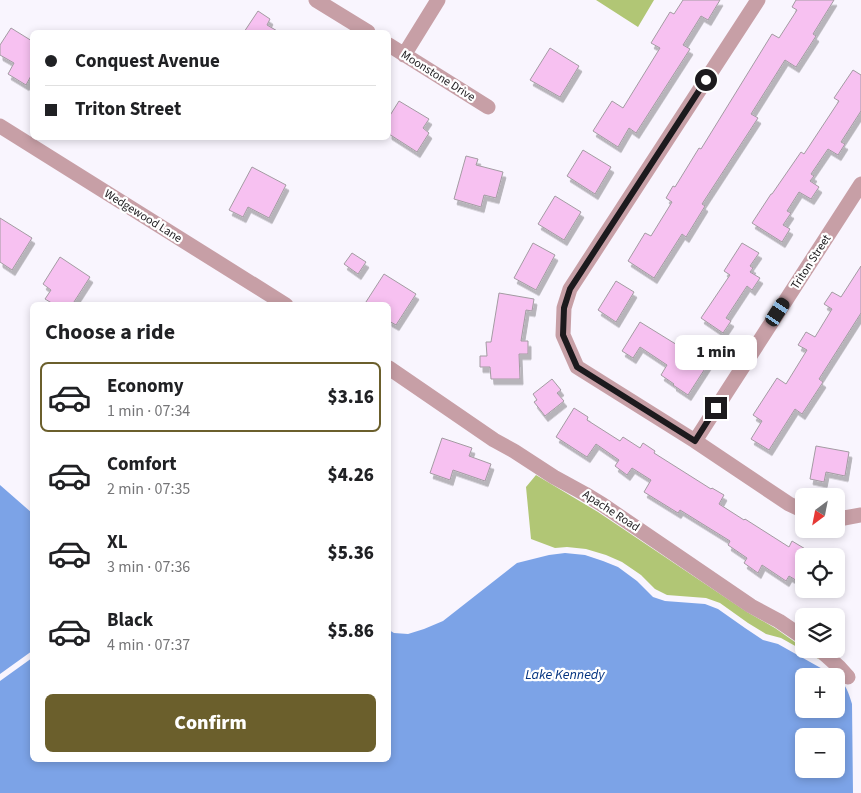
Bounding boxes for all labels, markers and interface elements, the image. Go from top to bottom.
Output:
street label: Moonstone Drive [398,46,478,106]
text: Conquest Avenue [75,48,220,75]
route start [695,69,717,91]
text: Triton Street [75,96,181,123]
street label: Wedgewood Lane [101,185,185,247]
street label: Triton Street [787,231,835,293]
car [763,295,792,329]
text: Choose a ride [45,316,175,348]
callout: 1 min [675,336,757,370]
text: 1 min [696,341,736,363]
text: Economy [107,373,184,400]
icon: car [47,375,92,420]
text: $3.16 [328,384,374,411]
route end [705,397,727,419]
text: 1 min · 07:34 [107,400,190,422]
text: Comfort [107,451,177,478]
icon: car [47,453,92,498]
text: $4.26 [328,462,374,489]
text: 2 min · 07:35 [107,478,190,500]
street label: Apache Road [579,486,643,536]
north arrow [795,488,845,538]
map controls [795,488,845,778]
text: XL [107,529,128,556]
icon: car [47,531,92,576]
text: $5.36 [328,540,374,567]
button: locate [795,548,845,598]
text: 3 min · 07:36 [107,556,190,578]
text: Black [107,607,153,634]
button: layers [795,608,845,658]
icon: car [47,609,92,654]
text: $5.86 [328,618,374,645]
text: 4 min · 07:37 [107,634,190,656]
water label: Lake Kennedy [525,665,605,685]
button: + [795,668,845,718]
button: Confirm [45,694,376,752]
button: − [795,728,845,778]

